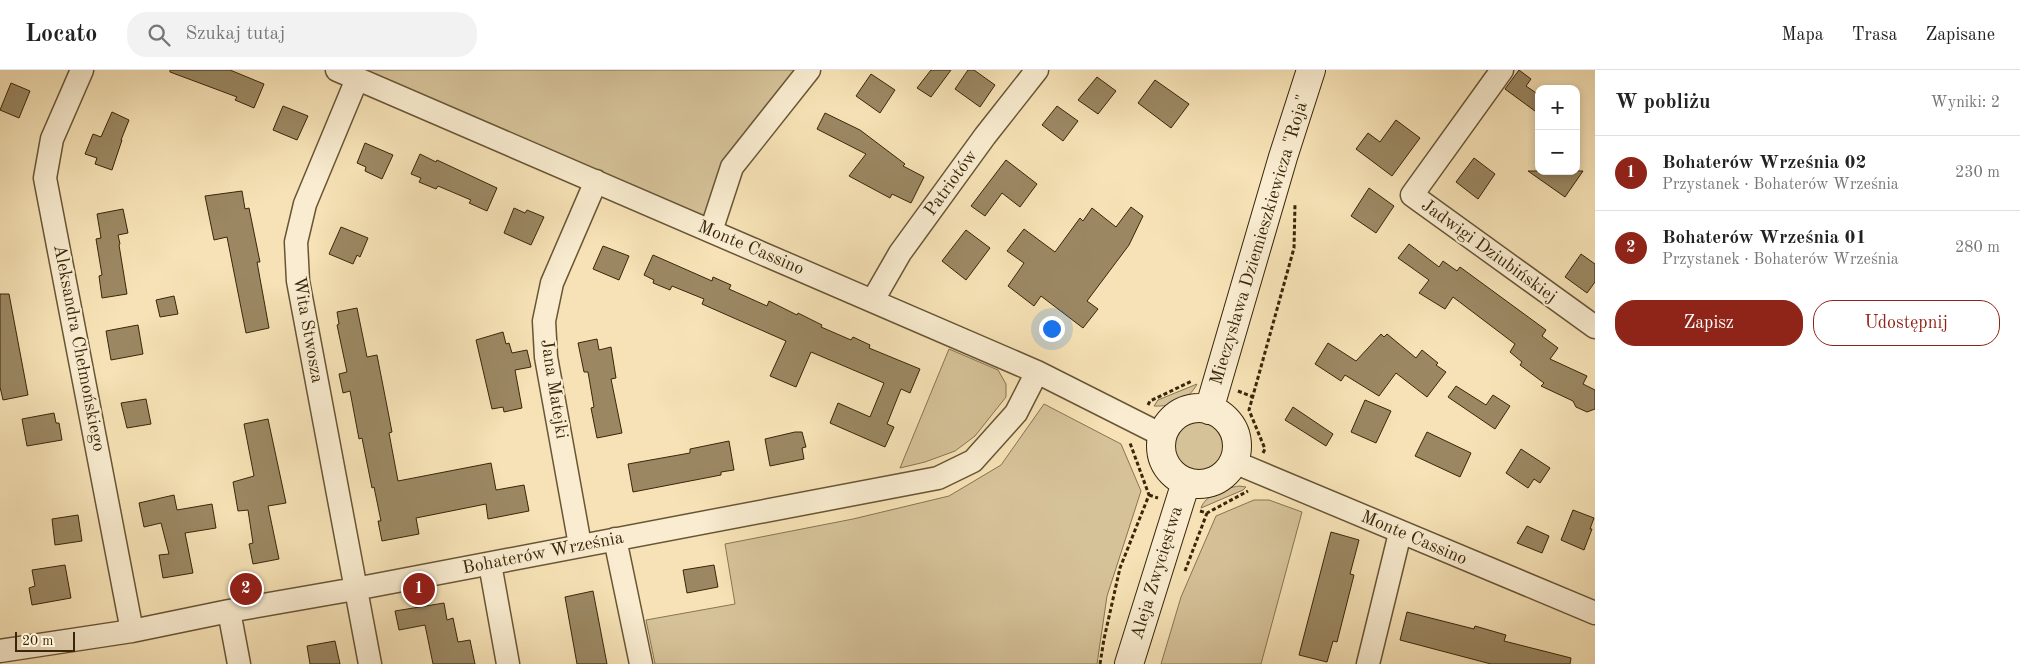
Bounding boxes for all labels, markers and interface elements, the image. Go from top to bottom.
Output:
search box [127,12,477,57]
icon: search [145,21,173,49]
text: Locato [25,23,97,47]
text: Szukaj tutaj [185,25,285,44]
text: Mapa [1781,26,1824,44]
text: Trasa [1852,26,1897,44]
text: Zapisane [1925,26,1995,44]
map controls [1535,85,1580,175]
button: + [1535,85,1580,130]
text: W pobliżu [1615,92,1710,113]
street label: Mieczysława Dziemieszkiewicza "Roja" [1207,93,1313,387]
text: Wyniki: 2 [1931,95,2000,111]
button: − [1535,130,1580,175]
street label: Patriotów [921,147,981,219]
text: Bohaterów Września 02 [1662,154,1867,173]
text: 1 [1626,165,1636,181]
text: 230 m [1955,165,2000,181]
text: Przystanek · Bohaterów Września [1662,177,1899,193]
street label: Jadwigi Dziubińskiej [1418,196,1560,306]
street label: Monte Cassino [695,218,807,278]
text: Bohaterów Września 01 [1662,229,1867,248]
text: 2 [1626,240,1636,256]
text: 280 m [1955,240,2000,256]
street label: Aleksandra Chełmońskiego [50,243,108,453]
text: Przystanek · Bohaterów Września [1662,252,1899,268]
street label: Wita Stwosza [290,275,326,385]
button: Zapisz [1615,300,1803,346]
button: Udostępnij [1813,300,2000,346]
your location [1039,316,1065,342]
street label: Jana Matejki [537,338,571,440]
street label: Aleja Zwycięstwa [1128,504,1186,642]
street label: Monte Cassino [1358,508,1470,568]
street label: Bohaterów Września [461,529,625,577]
pin: 2 [230,570,262,608]
pin: 1 [403,570,435,608]
scale bar [15,629,75,652]
text: 20 m [22,634,53,648]

